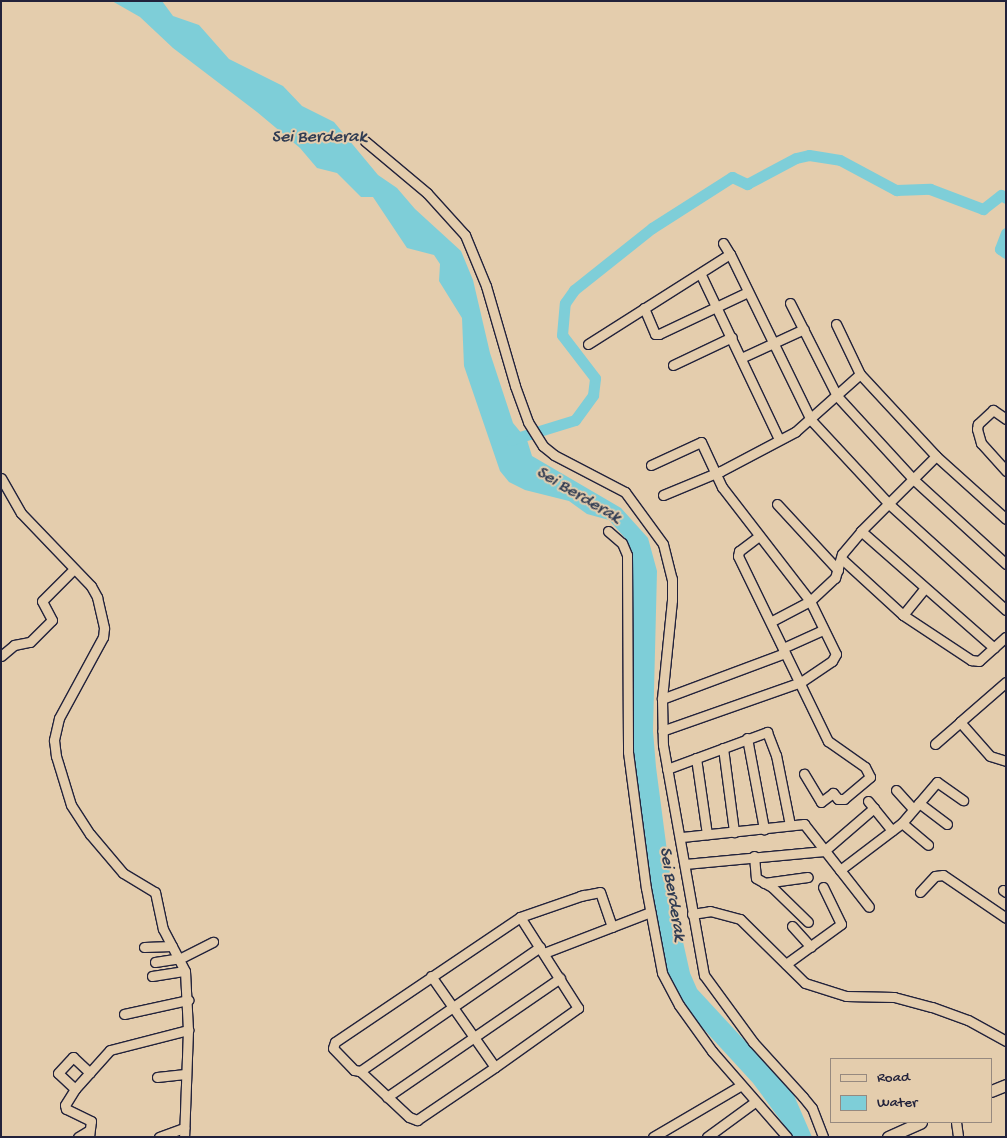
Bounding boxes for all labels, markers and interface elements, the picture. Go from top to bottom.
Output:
water label: Sei Berderak [272,127,366,149]
water label: Sei Berderak [532,462,624,530]
water label: Sei Berderak [653,845,689,943]
legend [830,1058,992,1123]
text: Road [877,1069,910,1087]
text: Water [877,1094,917,1112]

